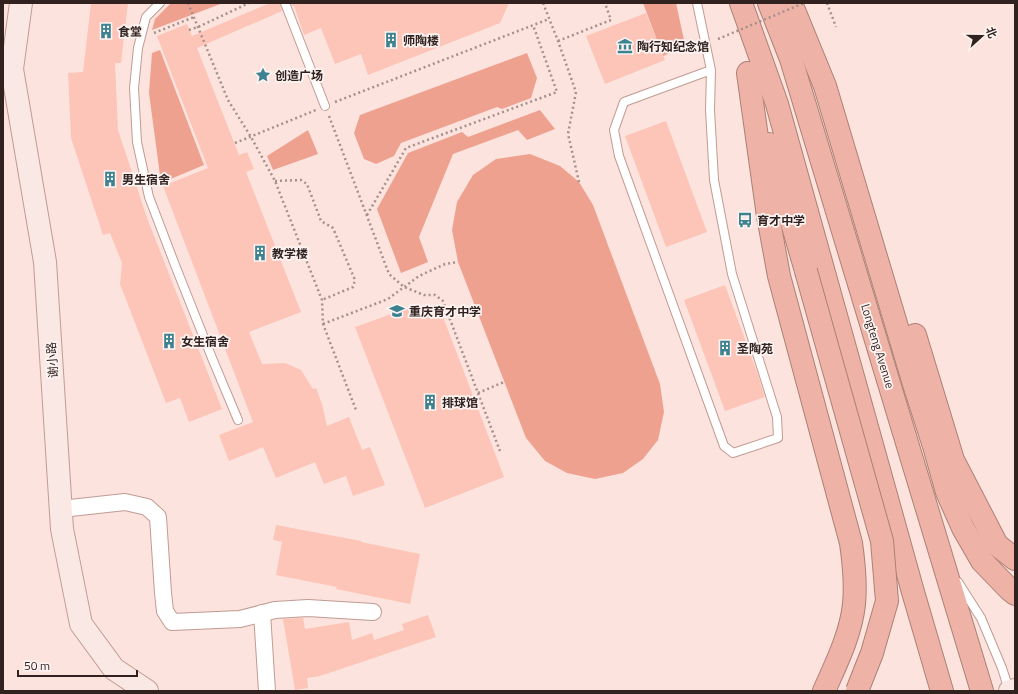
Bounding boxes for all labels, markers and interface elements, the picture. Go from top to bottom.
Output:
north arrow [962,16,1002,56]
building icon: 食堂 [97,22,115,40]
place label: 食堂 [118,22,142,41]
text: 北 [982,24,1001,40]
building icon: 师陶楼 [382,31,400,49]
place label: 师陶楼 [403,31,439,50]
museum icon: 陶行知纪念馆 [616,37,634,55]
place label: 陶行知纪念馆 [637,37,709,56]
place icon: 创造广场 [254,66,272,84]
place label: 创造广场 [275,66,323,85]
building icon: 男生宿舍 [101,170,119,188]
place label: 男生宿舍 [122,170,170,189]
bus stop icon: 育才中学 [736,211,754,229]
place label: 育才中学 [757,211,805,230]
building icon: 教学楼 [251,244,269,262]
place label: 教学楼 [272,244,308,263]
street label: Longteng Avenue [856,301,900,391]
school or university icon: 重庆育才中学 [388,302,406,320]
place label: 重庆育才中学 [409,302,481,321]
building icon: 女生宿舍 [160,332,178,350]
place label: 女生宿舍 [181,332,229,351]
building icon: 圣陶苑 [716,339,734,357]
place label: 圣陶苑 [737,339,773,358]
street label: 谢小路 [41,341,63,379]
building icon: 排球馆 [421,393,439,411]
place label: 排球馆 [442,393,478,412]
scale bar [18,652,137,678]
text: 50 m [24,656,50,675]

